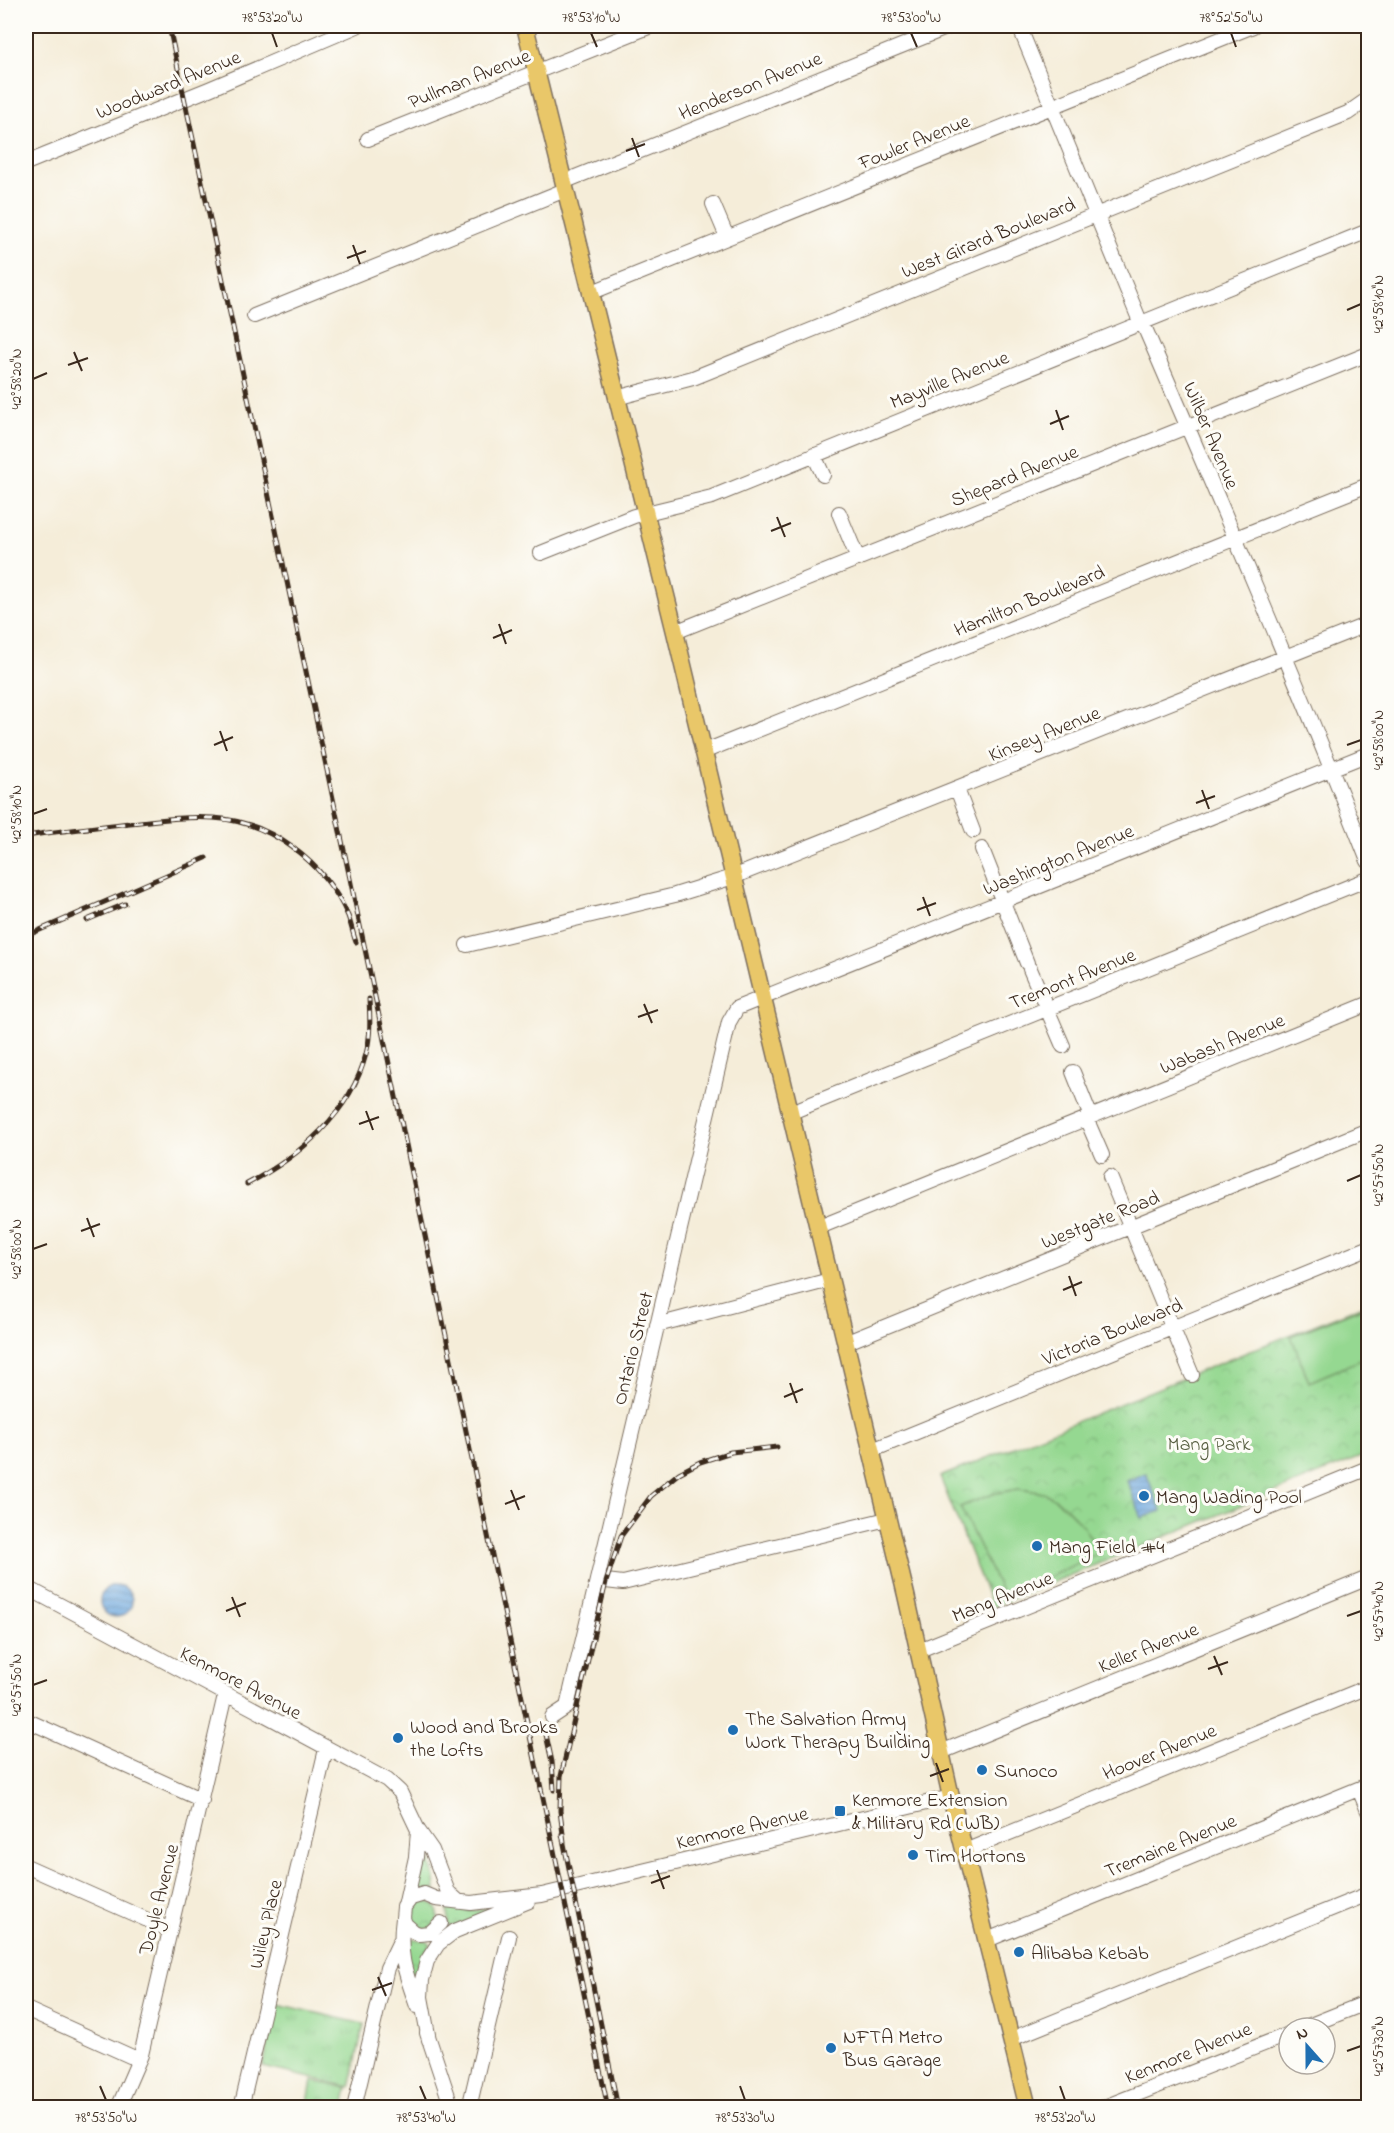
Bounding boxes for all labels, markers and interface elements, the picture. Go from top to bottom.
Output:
text: 78°53'20"W [241,7,303,29]
text: 78°53'10"W [562,7,620,29]
text: 78°53'00"W [881,7,941,29]
text: 78°52'50"W [1199,7,1263,29]
street label: Pullman Avenue [404,43,535,118]
street label: Woodward Avenue [92,44,246,129]
street label: Henderson Avenue [675,45,827,129]
street label: Fowler Avenue [854,108,975,179]
street label: West Girard Boulevard [898,191,1080,288]
text: 42°58'10"N [1368,275,1390,333]
street label: Mayville Avenue [886,344,1014,418]
text: 42°58'20"N [6,348,28,410]
street label: Wilber Avenue [1174,378,1245,494]
street label: Shepard Avenue [947,439,1083,516]
street label: Hamilton Boulevard [950,559,1110,646]
street label: Kinsey Avenue [985,700,1105,771]
text: 42°58'00"N [1368,710,1390,770]
text: 42°58'10"N [6,785,28,843]
street label: Washington Avenue [979,818,1139,906]
street label: Tremont Avenue [1005,942,1140,1019]
street label: Wabash Avenue [1156,1007,1290,1084]
text: 42°57'50"N [1368,1144,1390,1206]
street label: Westgate Road [1037,1184,1165,1259]
text: 42°58'00"N [6,1219,28,1279]
street label: Ontario Street [606,1288,663,1408]
street label: Victoria Boulevard [1037,1292,1188,1375]
park label: Mang Park [1168,1431,1251,1461]
place label: Mang Wading Pool [1156,1484,1302,1514]
marker: Mang Wading Pool [1137,1489,1151,1503]
place label: Mang Field #4 [1049,1534,1165,1564]
marker: Mang Field #4 [1030,1539,1044,1553]
street label: Mang Avenue [948,1565,1058,1633]
text: 42°57'40"N [1368,1581,1390,1641]
street label: Keller Avenue [1095,1616,1203,1682]
street label: Kenmore Avenue [174,1640,306,1729]
text: 42°57'50"N [6,1654,28,1716]
place label: The Salvation Army Work Therapy Building [745,1706,930,1759]
place label: Wood and Brooks the Lofts [410,1714,558,1766]
street label: Hoover Avenue [1099,1717,1221,1789]
marker: The Salvation Army Work Therapy Building [726,1723,740,1737]
marker: Wood and Brooks the Lofts [391,1731,405,1745]
place label: Sunoco [994,1758,1058,1787]
marker: Sunoco [975,1763,989,1777]
place label: Kenmore Extension & Military Rd (WB) [852,1787,1007,1839]
street label: Kenmore Avenue [674,1800,811,1859]
marker: Kenmore Extension & Military Rd (WB) [833,1804,847,1818]
street label: Tremaine Avenue [1101,1808,1241,1887]
street label: Doyle Avenue [132,1841,188,1959]
place label: Tim Hortons [925,1843,1026,1872]
marker: Tim Hortons [906,1848,920,1862]
street label: Wiley Place [243,1877,292,1972]
place label: Alibaba Kebab [1031,1940,1149,1969]
marker: Alibaba Kebab [1012,1945,1026,1959]
street label: Kenmore Avenue [1121,2016,1257,2093]
north arrow [1277,2016,1337,2076]
text: 42°57'30"N [1368,2016,1390,2076]
text: N [1293,2021,1312,2047]
place label: NFTA Metro Bus Garage [842,2024,943,2077]
marker: NFTA Metro Bus Garage [824,2041,838,2055]
text: 78°53'50"W [75,2107,137,2129]
text: 78°53'40"W [396,2107,456,2129]
text: 78°53'30"W [715,2107,775,2129]
text: 78°53'20"W [1034,2107,1096,2129]

